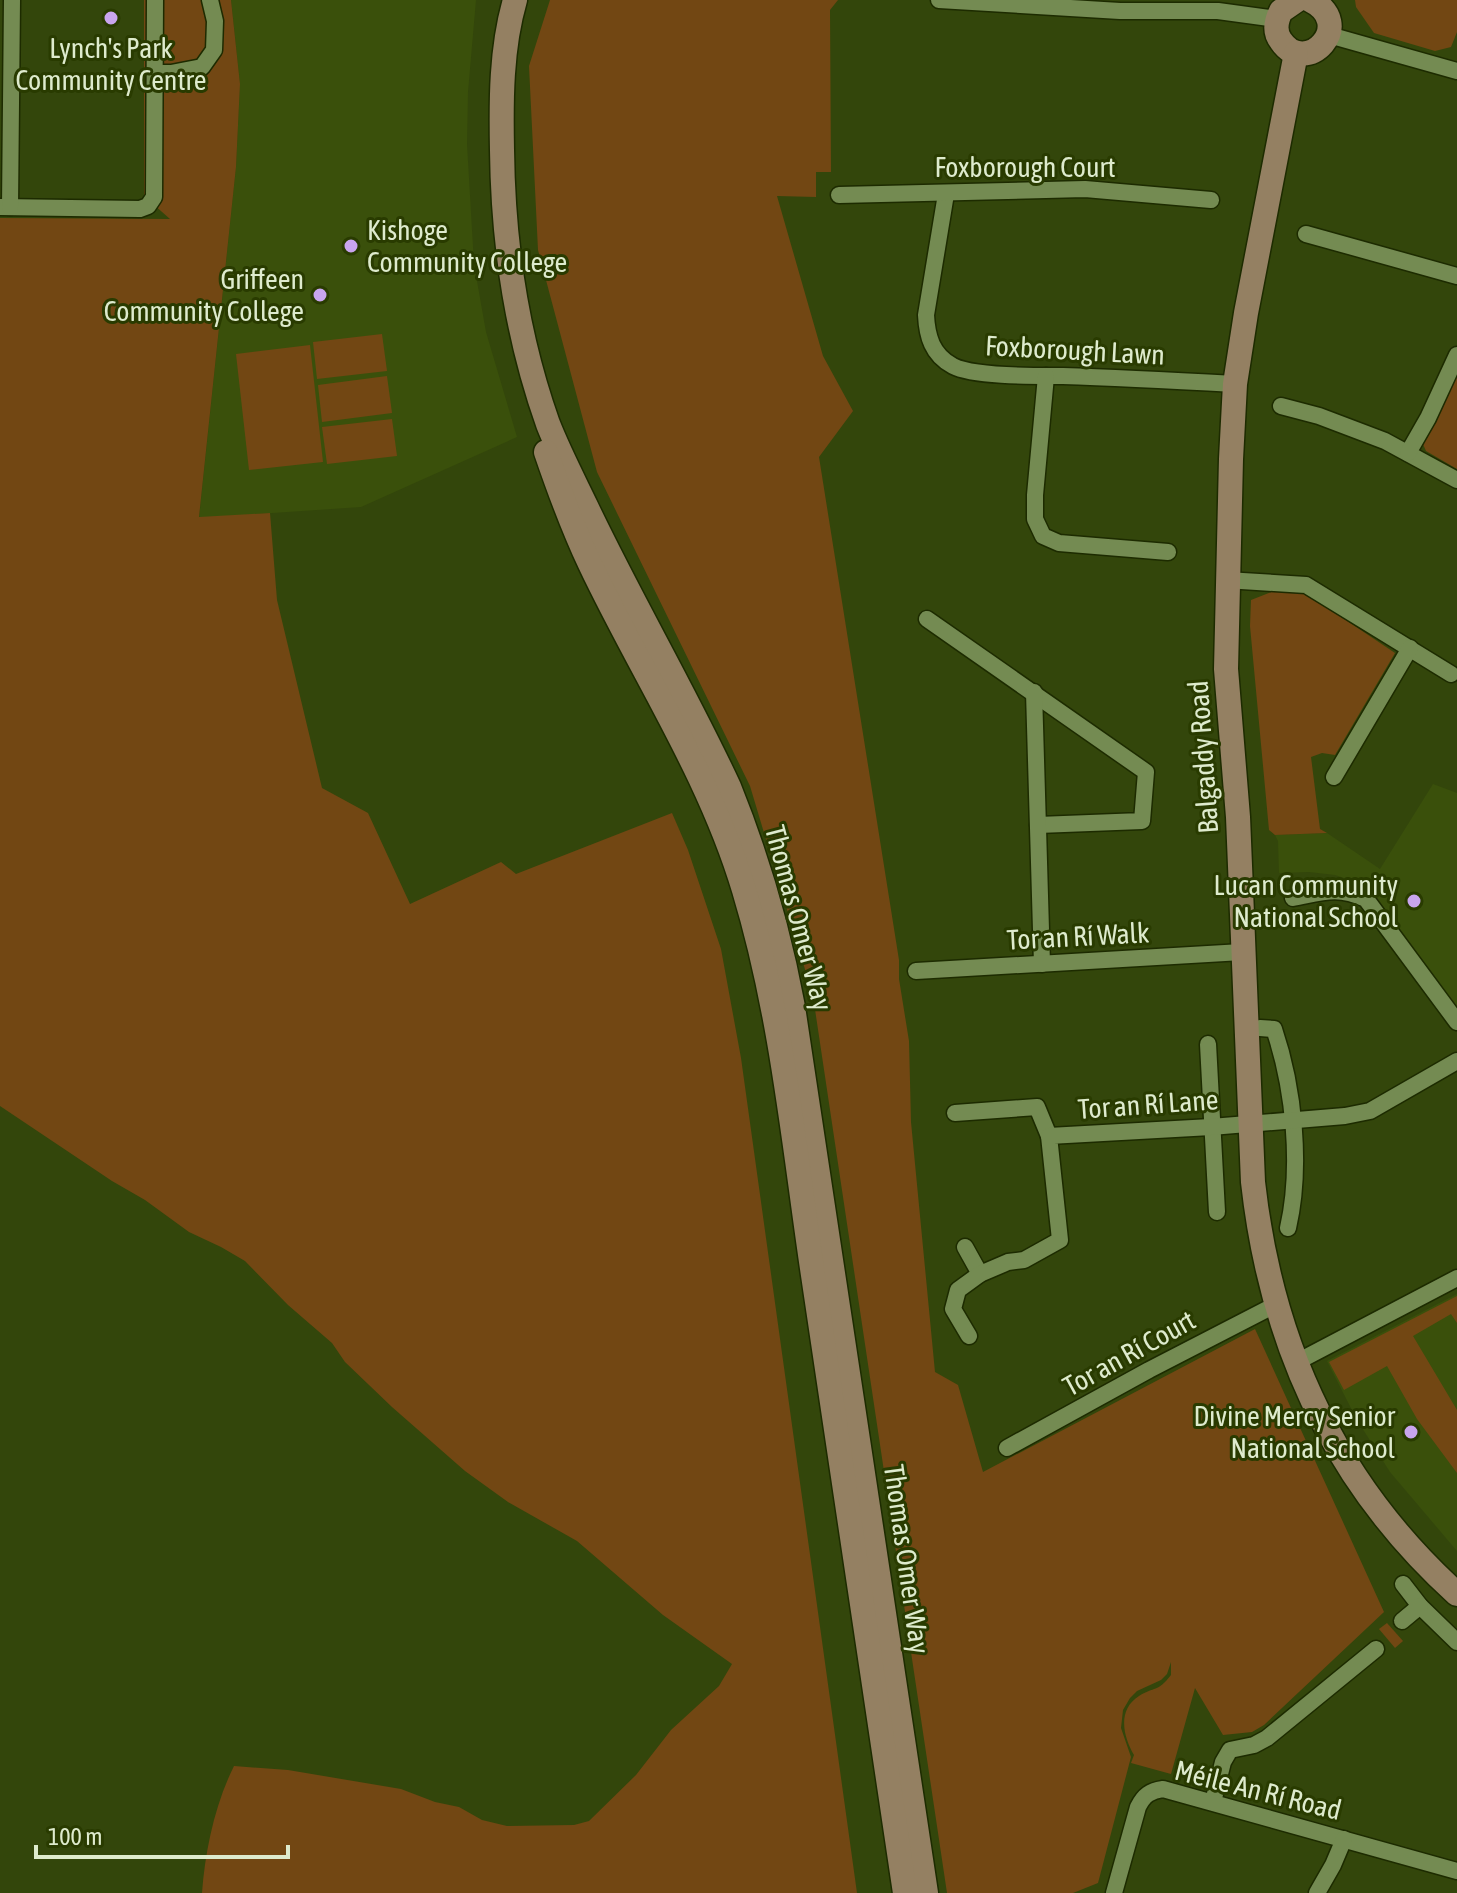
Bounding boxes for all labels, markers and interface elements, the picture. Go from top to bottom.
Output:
marker: Lynch's Park Community Centre [102,9,120,27]
place label: Lynch's Park Community Centre [16,32,207,96]
street label: Foxborough Court [934,151,1116,183]
place label: Kishoge Community College [367,214,567,278]
marker: Kishoge Community College [342,237,360,255]
place label: Griffeen Community College [104,263,304,327]
marker: Griffeen Community College [311,286,329,304]
street label: Foxborough Lawn [984,329,1166,371]
street label: Balgaddy Road [1182,679,1224,835]
street label: Thomas Omer Way [759,822,839,1014]
place label: Lucan Community National School [1214,869,1399,933]
marker: Lucan Community National School [1405,892,1423,910]
street label: Tor an Rí Walk [1006,916,1150,956]
street label: Tor an Rí Lane [1077,1083,1219,1125]
street label: Tor an Rí Court [1057,1304,1201,1402]
place label: Divine Mercy Senior National School [1193,1400,1396,1464]
marker: Divine Mercy Senior National School [1402,1423,1420,1441]
street label: Thomas Omer Way [878,1462,936,1656]
street label: Méile An Rí Road [1171,1754,1345,1826]
scale bar [36,1809,288,1859]
text: 100 m [48,1823,102,1850]

